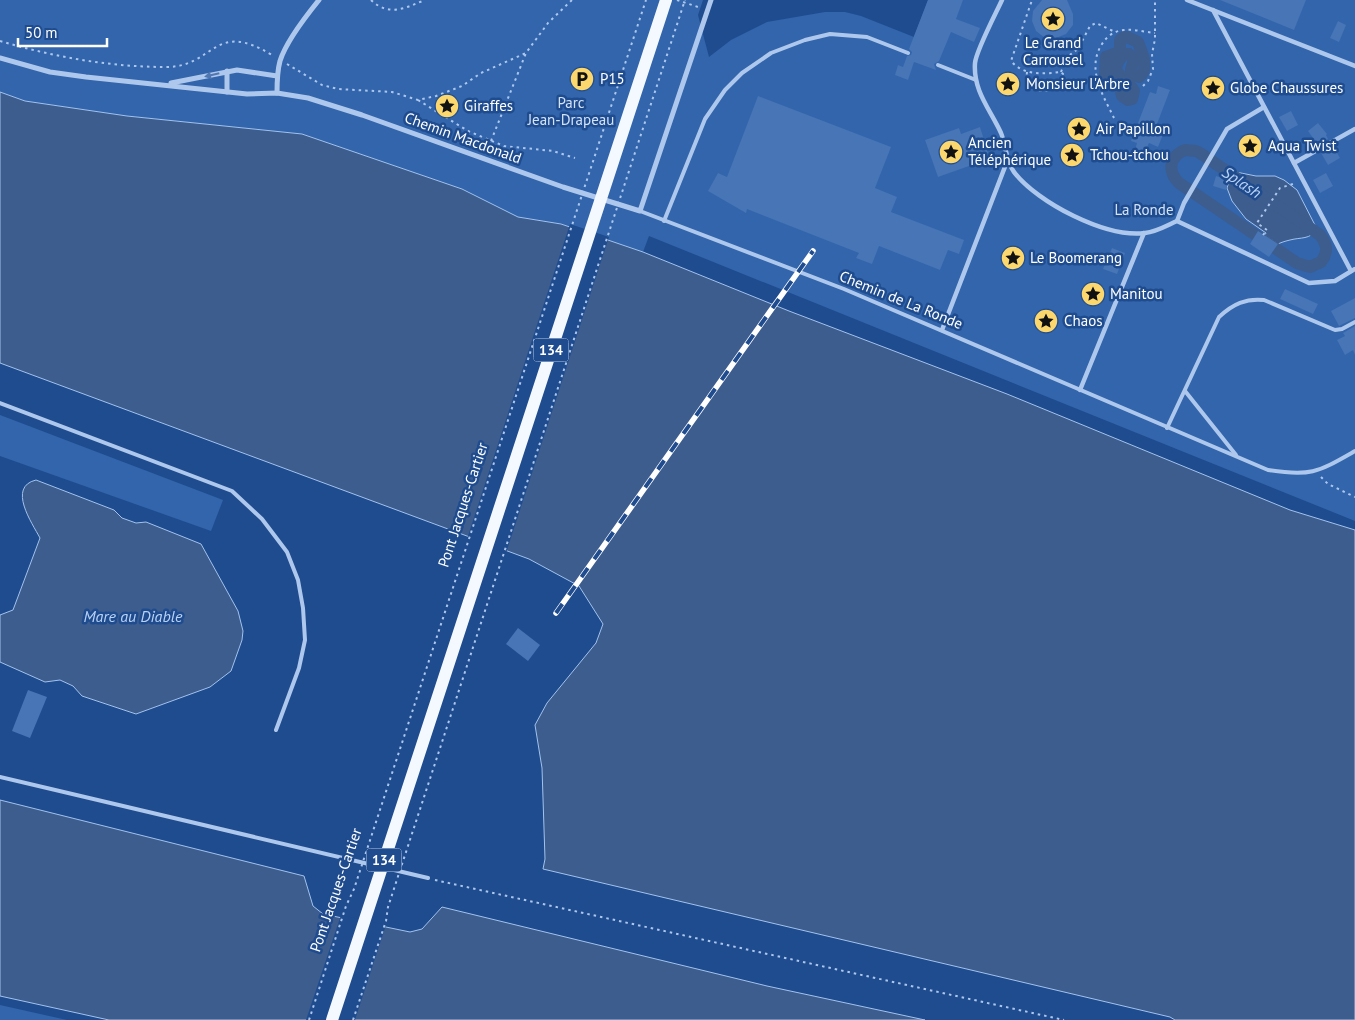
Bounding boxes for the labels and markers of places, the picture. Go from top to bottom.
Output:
place icon: Le Grand Carrousel [1040,6,1066,32]
place label: Le Grand Carrousel [1023,33,1084,69]
parking icon: P15 [569,66,595,92]
place label: P15 [600,69,625,88]
place icon: Monsieur l'Arbre [995,71,1021,97]
place label: Monsieur l'Arbre [1026,74,1130,93]
place icon: Globe Chaussures [1200,75,1226,101]
place label: Globe Chaussures [1230,78,1343,97]
place icon: Giraffes [434,93,460,119]
place label: Giraffes [464,96,513,115]
place icon: Air Papillon [1066,116,1092,142]
place label: Air Papillon [1096,119,1170,138]
place label: Ancien Téléphérique [968,133,1051,169]
place icon: Aqua Twist [1237,133,1263,159]
place label: Aqua Twist [1268,136,1337,155]
place icon: Ancien Téléphérique [938,139,964,165]
place icon: Tchou-tchou [1059,142,1085,168]
place label: Tchou-tchou [1090,145,1169,164]
place icon: Le Boomerang [1000,245,1026,271]
place label: Le Boomerang [1030,248,1122,267]
place icon: Manitou [1080,281,1106,307]
place label: Manitou [1110,284,1163,303]
place icon: Chaos [1033,308,1059,334]
place label: Chaos [1064,311,1103,330]

